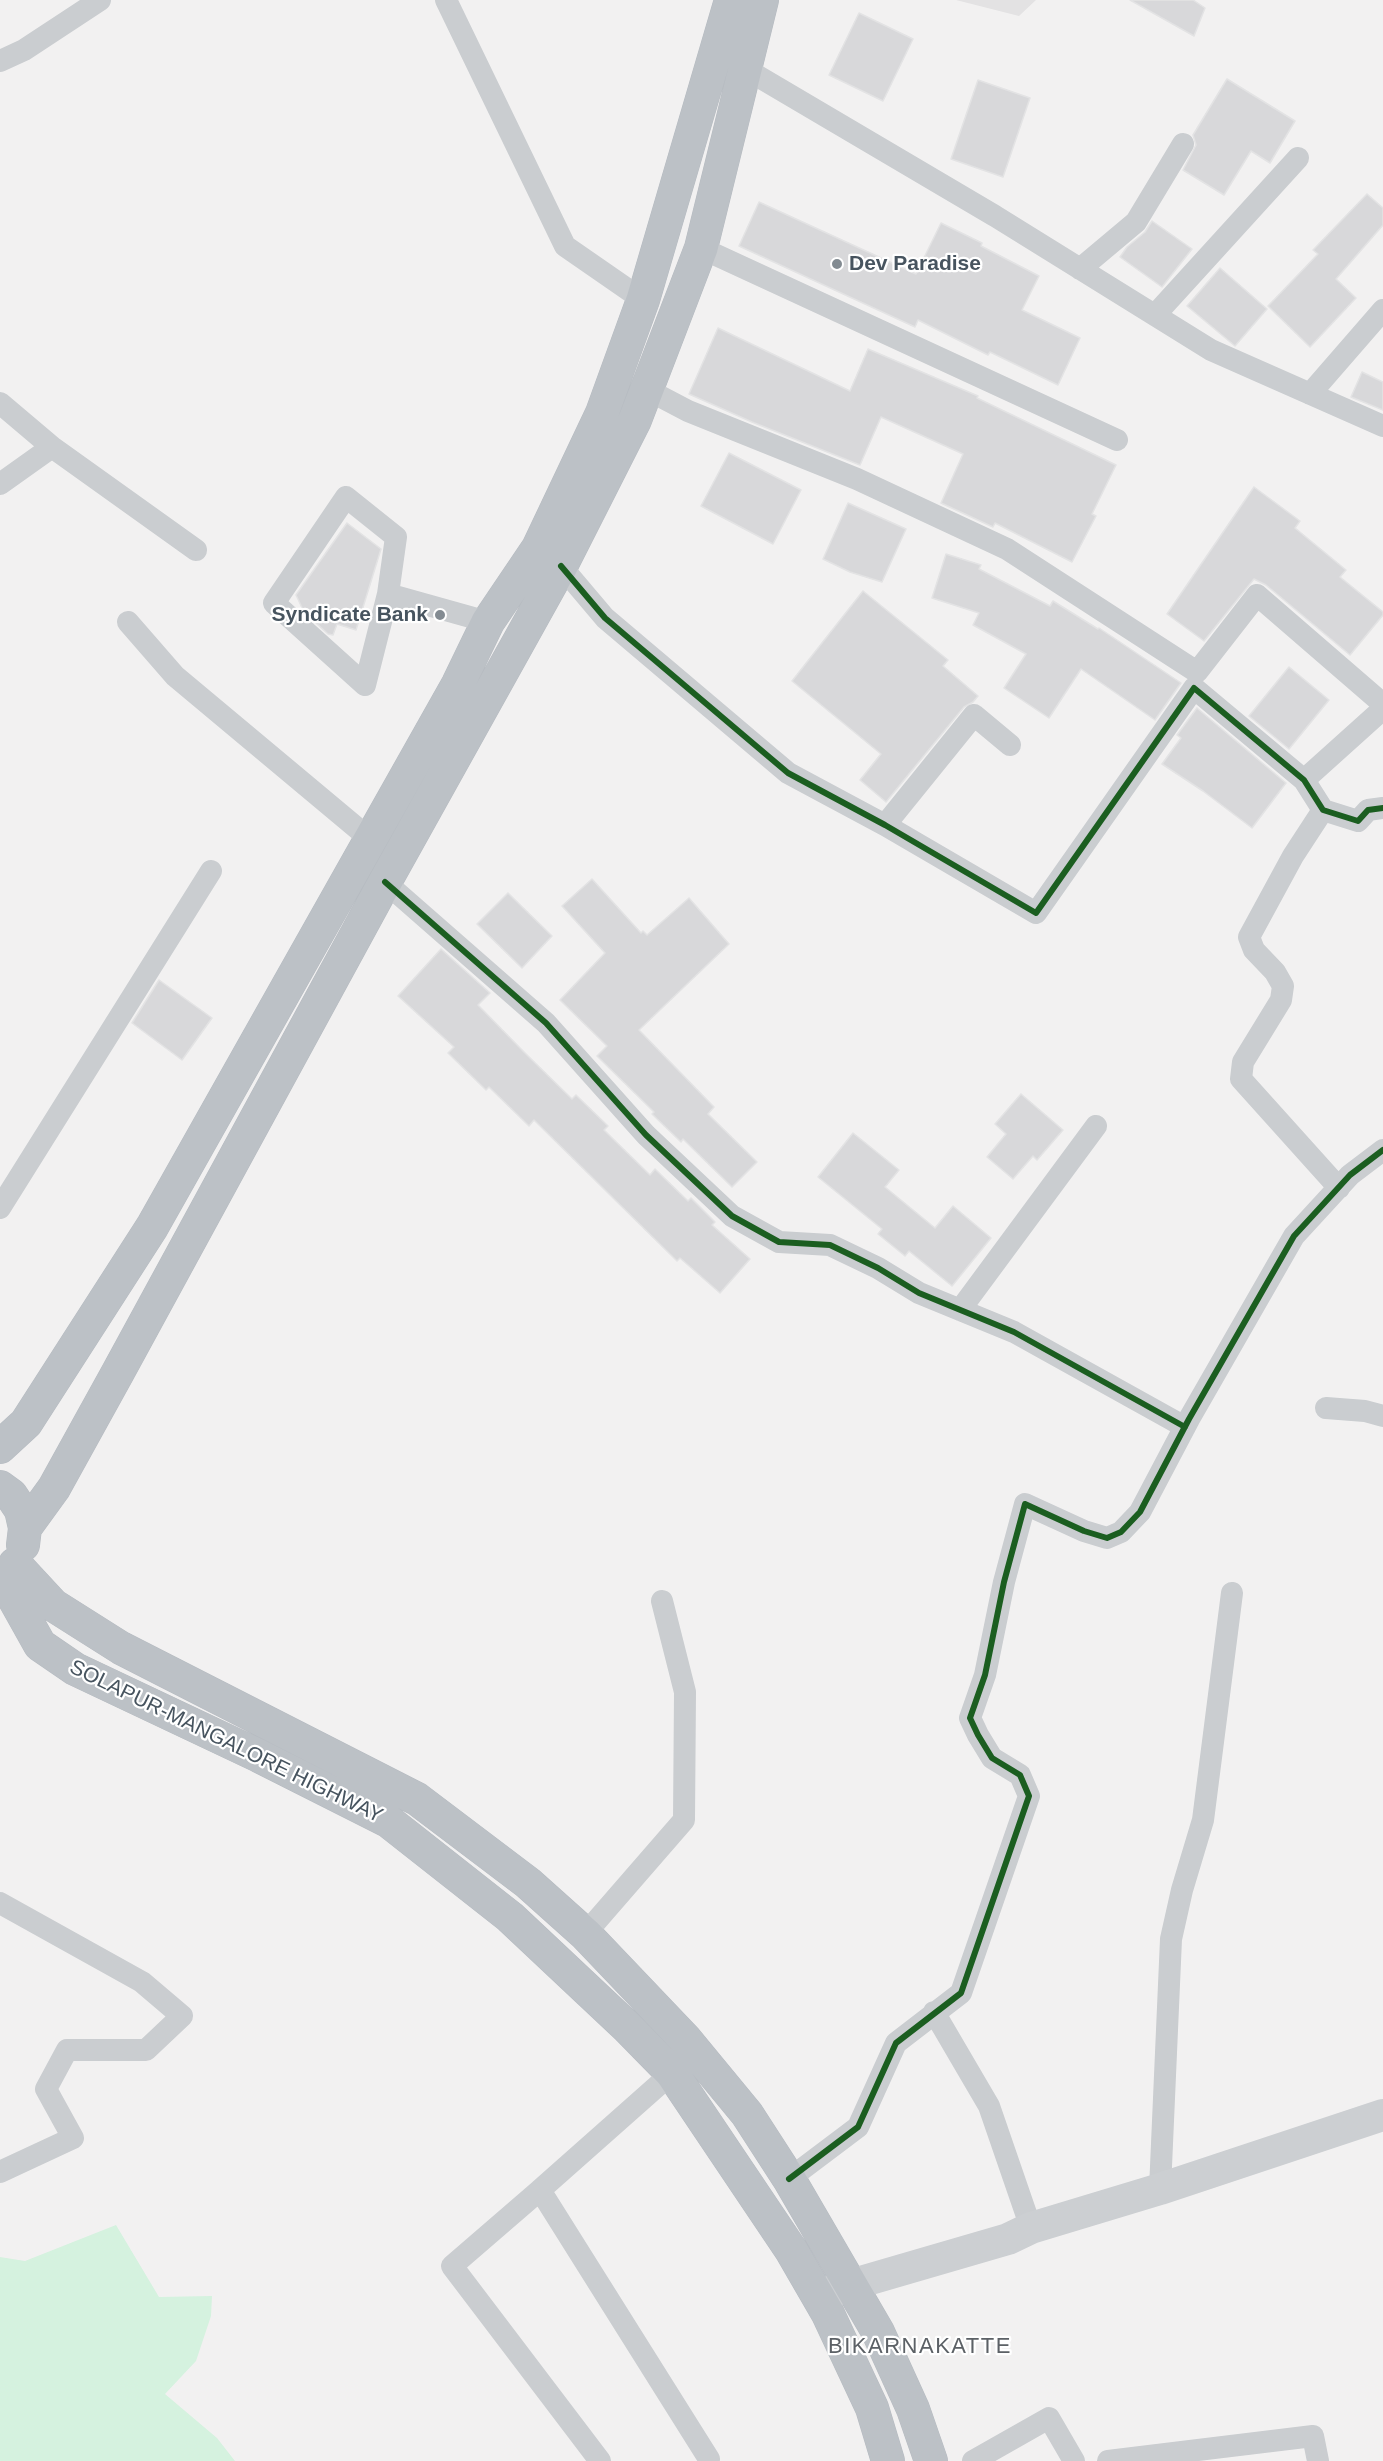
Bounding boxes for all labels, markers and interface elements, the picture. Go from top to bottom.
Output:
place label: Dev Paradise [849,251,981,277]
marker: Dev Paradise [830,257,844,271]
place label: Syndicate Bank [272,602,428,628]
marker: Syndicate Bank [433,608,447,622]
street label: SOLAPUR-MANGALORE HIGHWAY [65,1655,387,1829]
district label: BIKARNAKATTE [828,2334,1012,2360]

